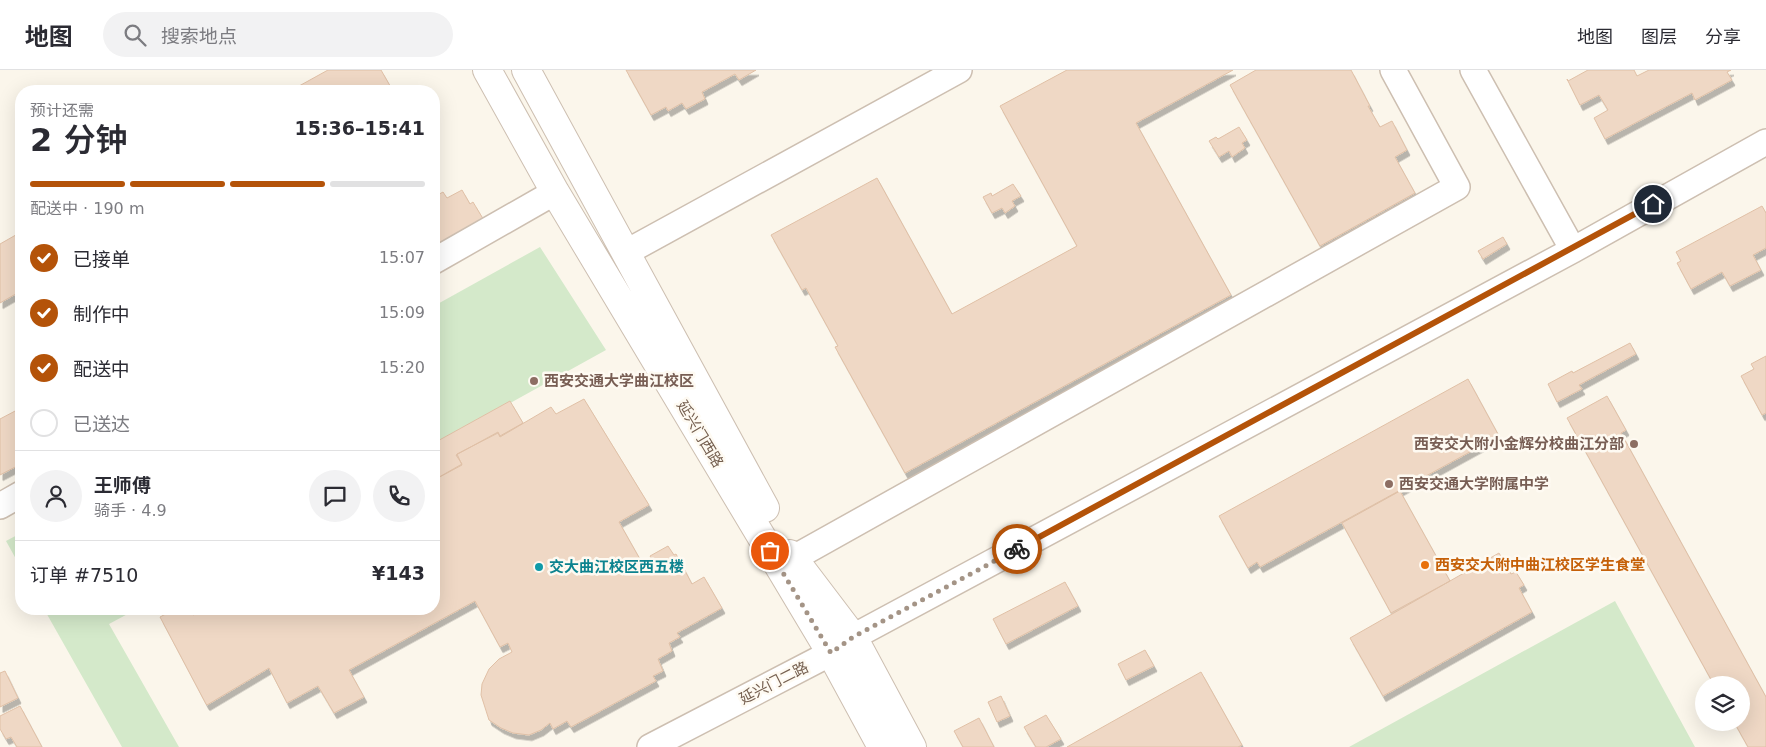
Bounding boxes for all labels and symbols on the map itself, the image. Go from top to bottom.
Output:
pin [1632,183,1674,225]
place label: 西安交通大学曲江校区 [544,372,694,390]
marker: 西安交通大学曲江校区 [528,375,540,387]
street label: 延兴门西路 [673,397,727,471]
place label: 西安交大附小金辉分校曲江分部 [1414,435,1624,453]
marker: 西安交大附小金辉分校曲江分部 [1628,438,1640,450]
place label: 西安交通大学附属中学 [1399,475,1549,493]
marker: 西安交通大学附属中学 [1383,478,1395,490]
courier [992,524,1042,574]
pin [749,530,791,572]
place label: 西安交大附中曲江校区学生食堂 [1435,556,1645,574]
place label: 交大曲江校区西五楼 [549,558,684,576]
marker: 西安交大附中曲江校区学生食堂 [1419,559,1431,571]
marker: 交大曲江校区西五楼 [533,561,545,573]
street label: 延兴门二路 [736,658,812,708]

